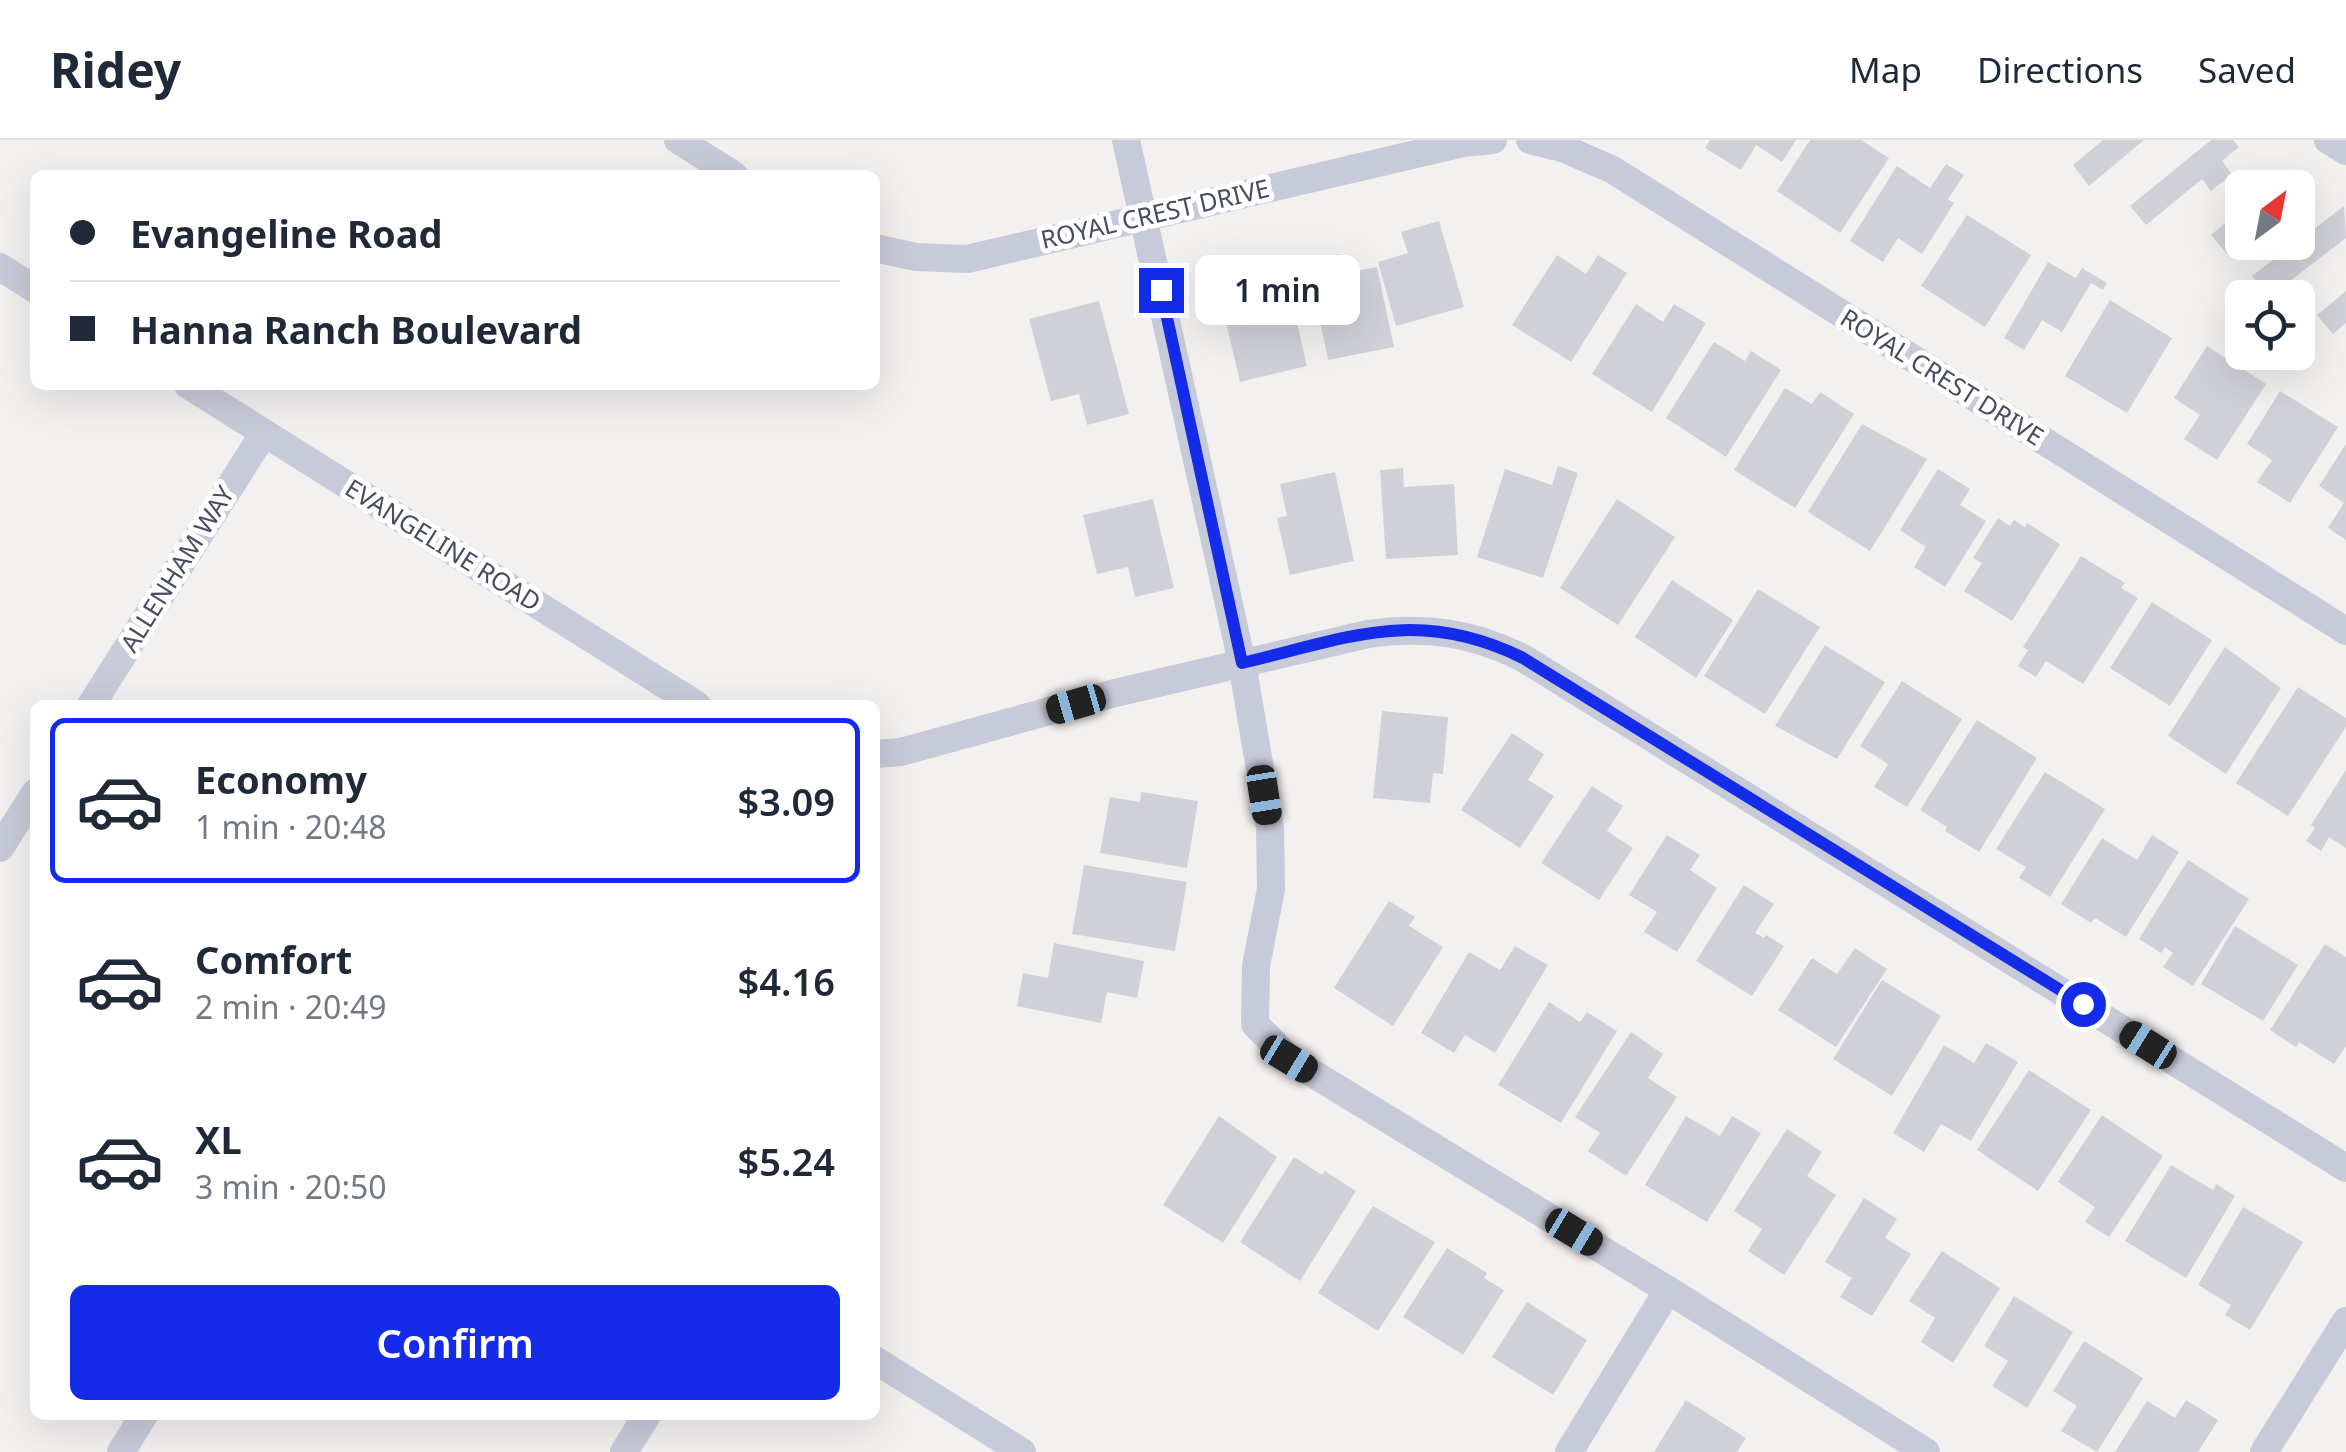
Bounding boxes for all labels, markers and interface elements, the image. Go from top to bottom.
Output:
text: Ridey [50,37,181,102]
text: Map [1849,46,1922,93]
text: Directions [1977,46,2143,93]
text: Saved [2198,46,2296,93]
street label: ROYAL CREST DRIVE [1037,170,1272,256]
north arrow [2225,170,2315,260]
map controls [2225,170,2315,370]
text: Evangeline Road [130,207,443,259]
callout: 1 min [1196,255,1361,325]
route end [1139,268,1184,313]
text: 1 min [1234,268,1321,311]
button: locate [2225,280,2315,370]
street label: ROYAL CREST DRIVE [1834,300,2051,452]
text: Hanna Ranch Boulevard [130,303,582,355]
street label: EVANGELINE ROAD [339,470,548,618]
street label: ALLENHAM WAY [111,478,241,658]
car [1043,681,1109,727]
text: Economy [195,753,367,805]
icon: car [75,756,165,846]
car [1244,763,1284,827]
text: $3.09 [738,775,835,827]
text: 1 min · 20:48 [195,805,387,848]
text: Comfort [195,933,352,985]
icon: car [75,936,165,1026]
text: $4.16 [738,955,835,1007]
route start [2061,982,2106,1027]
text: 2 min · 20:49 [195,985,387,1028]
car [2115,1016,2181,1074]
car [1256,1031,1322,1087]
text: XL [195,1113,242,1165]
icon: car [75,1116,165,1206]
text: $5.24 [738,1135,835,1187]
text: 3 min · 20:50 [195,1165,387,1208]
car [1541,1204,1607,1260]
button: Confirm [70,1285,840,1400]

